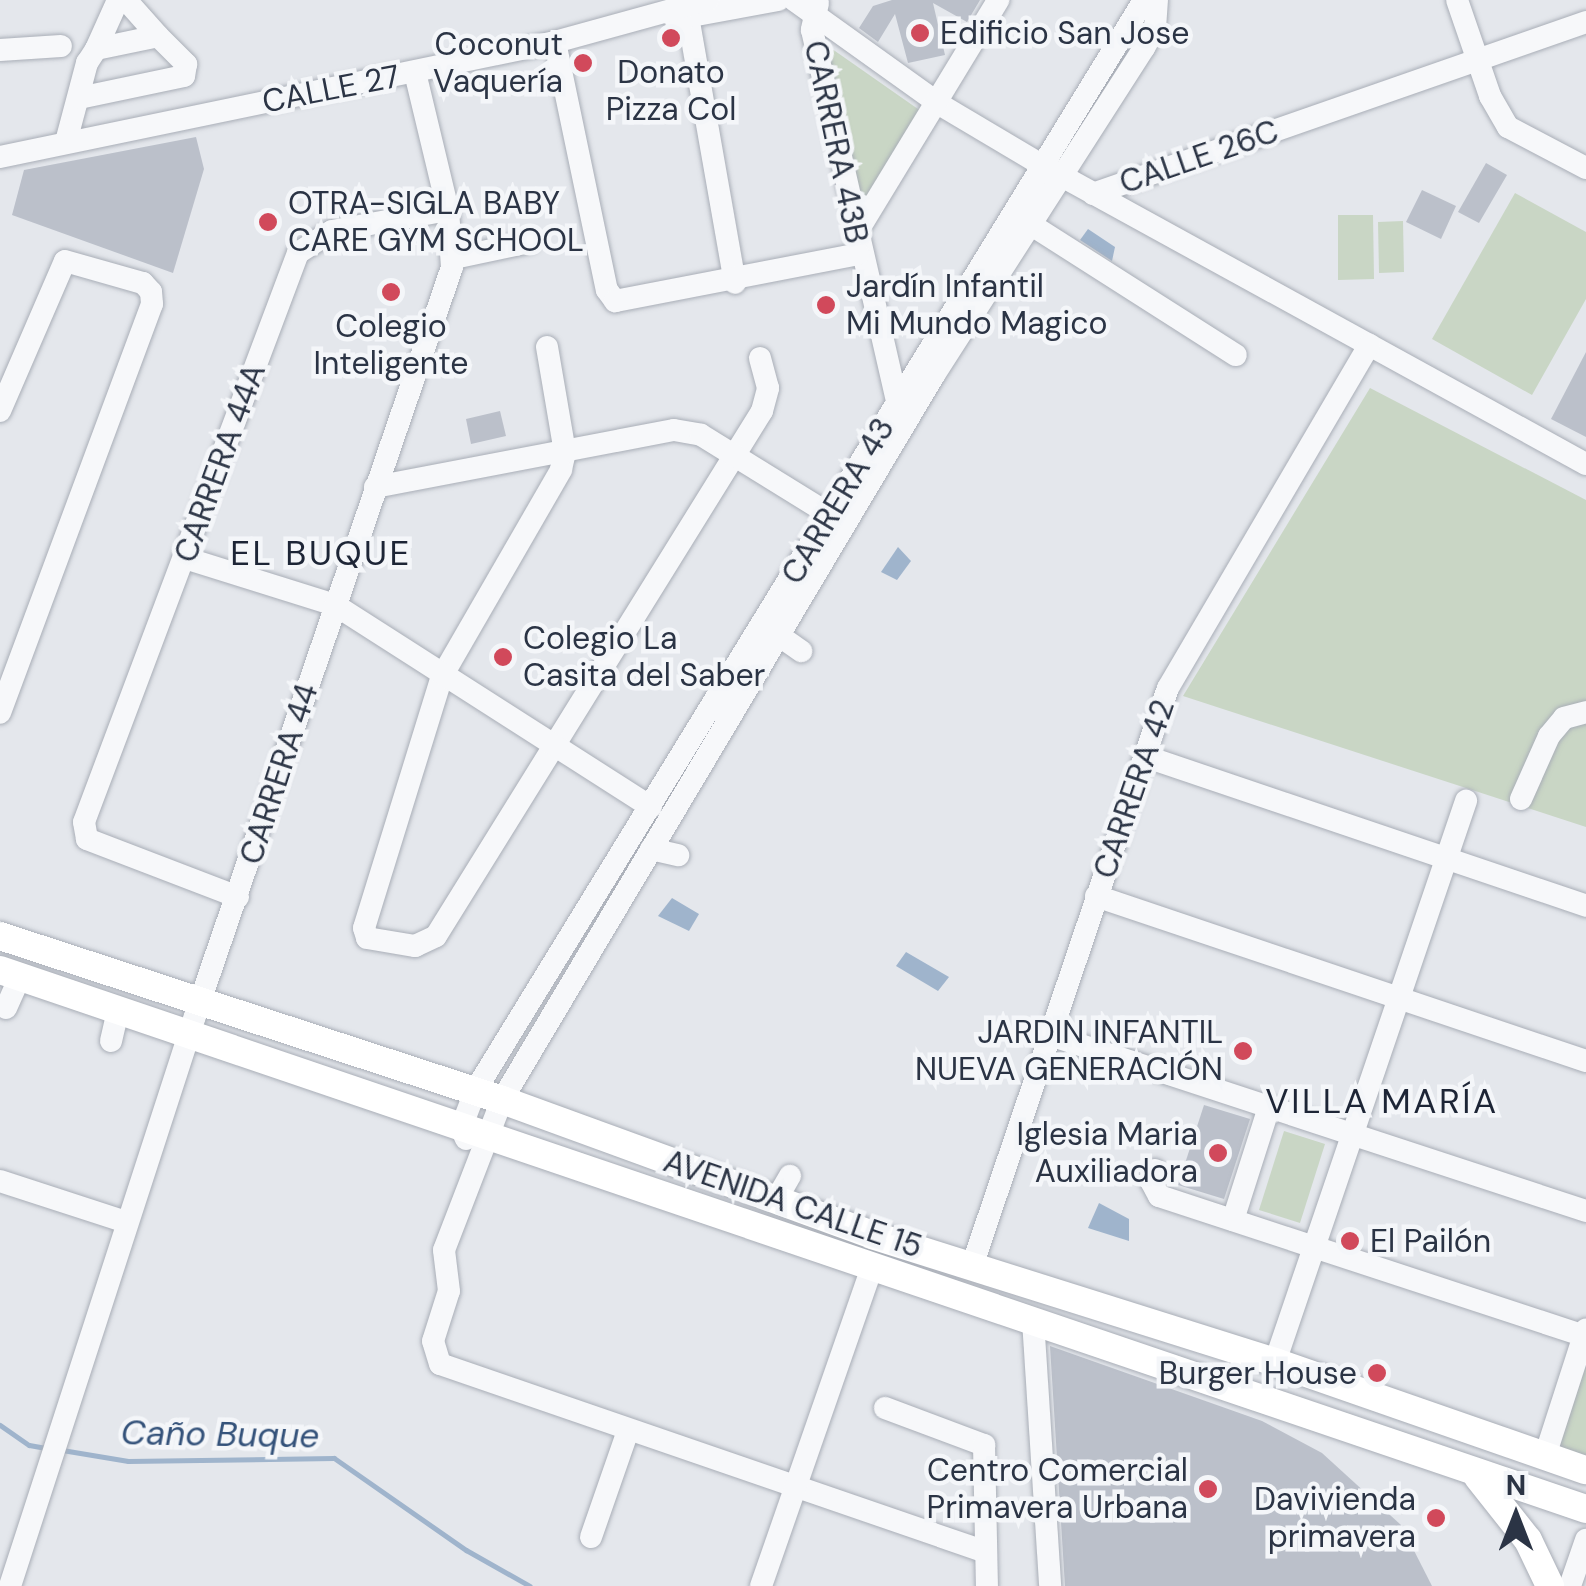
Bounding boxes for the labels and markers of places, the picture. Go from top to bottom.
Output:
place label: Edificio San Jose [940,14,1189,52]
marker: Edificio San Jose [909,22,931,44]
place label: Coconut Vaquería [433,26,563,101]
marker: Donato Pizza Col [660,27,682,49]
marker: Coconut Vaquería [572,52,594,74]
place label: Donato Pizza Col [606,54,736,129]
place label: OTRA-SIGLA BABY CARE GYM SCHOOL [288,185,584,260]
marker: OTRA-SIGLA BABY CARE GYM SCHOOL [257,211,279,233]
place label: Jardín Infantil Mi Mundo Magico [846,268,1107,343]
marker: Colegio Inteligente [380,281,402,303]
marker: Jardín Infantil Mi Mundo Magico [815,294,837,316]
place label: Colegio Inteligente [314,308,468,383]
place label: Colegio La Casita del Saber [523,620,765,695]
marker: Colegio La Casita del Saber [492,646,514,668]
place label: JARDIN INFANTIL NUEVA GENERACIÓN [915,1014,1223,1089]
marker: JARDIN INFANTIL NUEVA GENERACIÓN [1232,1040,1254,1062]
place label: Iglesia Maria Auxiliadora [1016,1116,1198,1191]
marker: Iglesia Maria Auxiliadora [1207,1142,1229,1164]
place label: El Pailón [1370,1222,1491,1260]
marker: El Pailón [1339,1230,1361,1252]
place label: Burger House [1159,1354,1357,1392]
marker: Burger House [1366,1362,1388,1384]
place label: Centro Comercial Primavera Urbana [927,1452,1188,1527]
marker: Centro Comercial Primavera Urbana [1197,1478,1219,1500]
place label: Davivienda primavera [1254,1481,1416,1556]
marker: Davivienda primavera [1425,1507,1447,1529]

